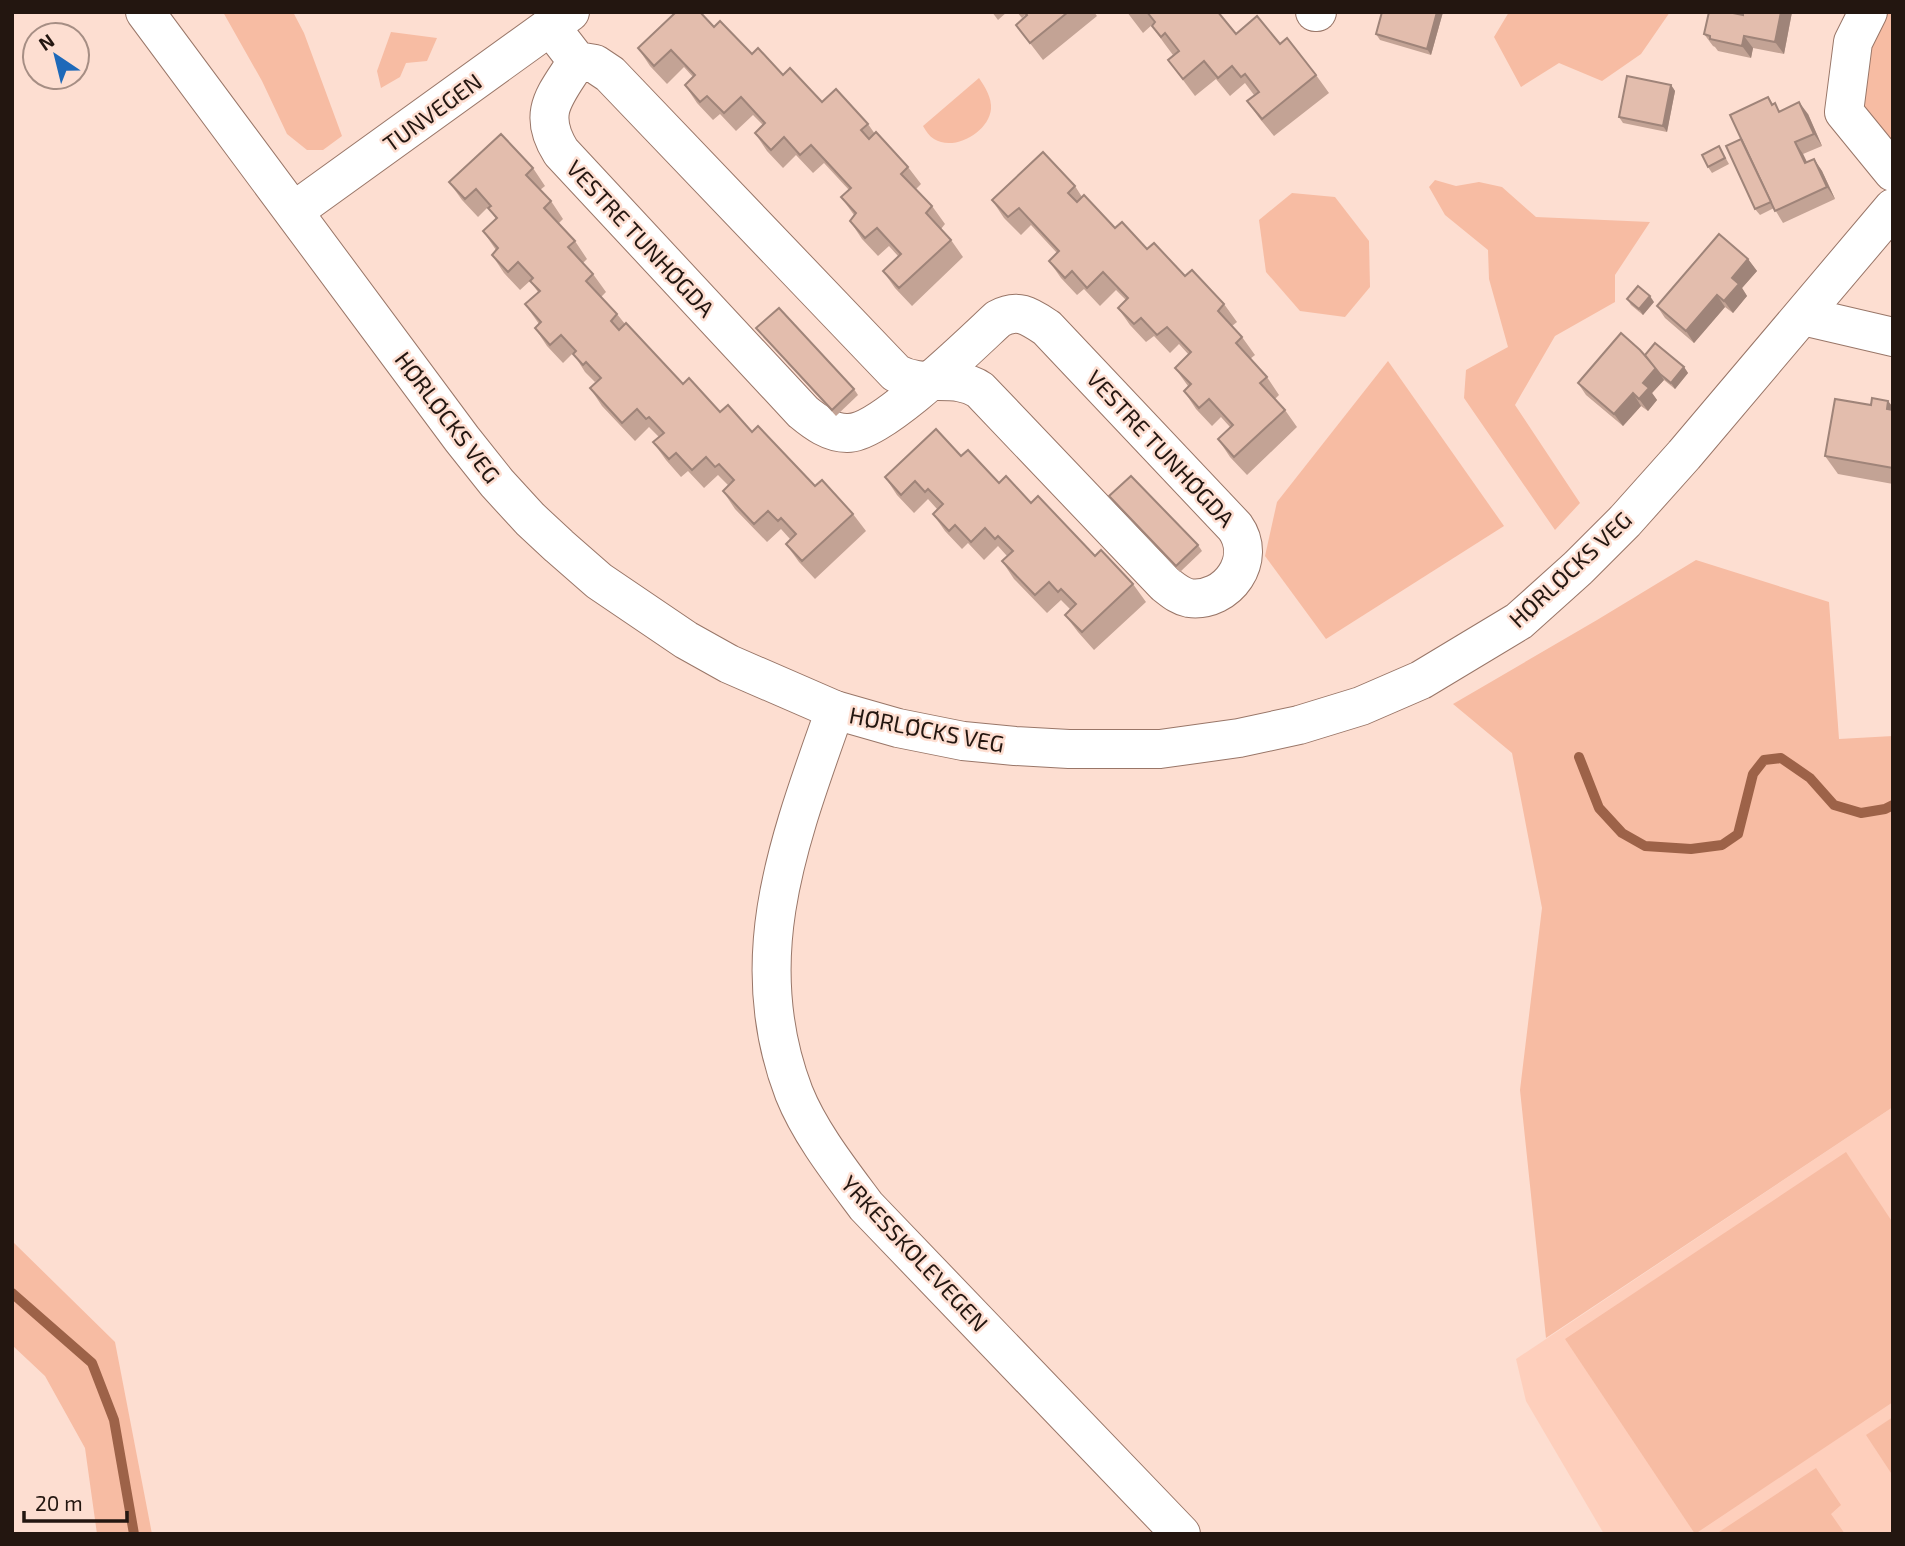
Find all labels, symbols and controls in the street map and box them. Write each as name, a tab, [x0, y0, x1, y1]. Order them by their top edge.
north arrow	[21, 21, 91, 91]
text: N	[34, 28, 58, 55]
street label: TUNVEGEN	[377, 67, 487, 157]
street label: VESTRE TUNHØGDA	[561, 154, 721, 323]
street label: HØRLØCKS VEG	[389, 346, 507, 488]
street label: VESTRE TUNHØGDA	[1081, 364, 1241, 533]
street label: HØRLØCKS VEG	[1503, 505, 1637, 633]
street label: HØRLØCKS VEG	[847, 700, 1007, 758]
street label: YRKESSKOLEVEGEN	[836, 1169, 994, 1337]
scale bar	[24, 1480, 128, 1524]
text: 20 m	[35, 1490, 83, 1515]

